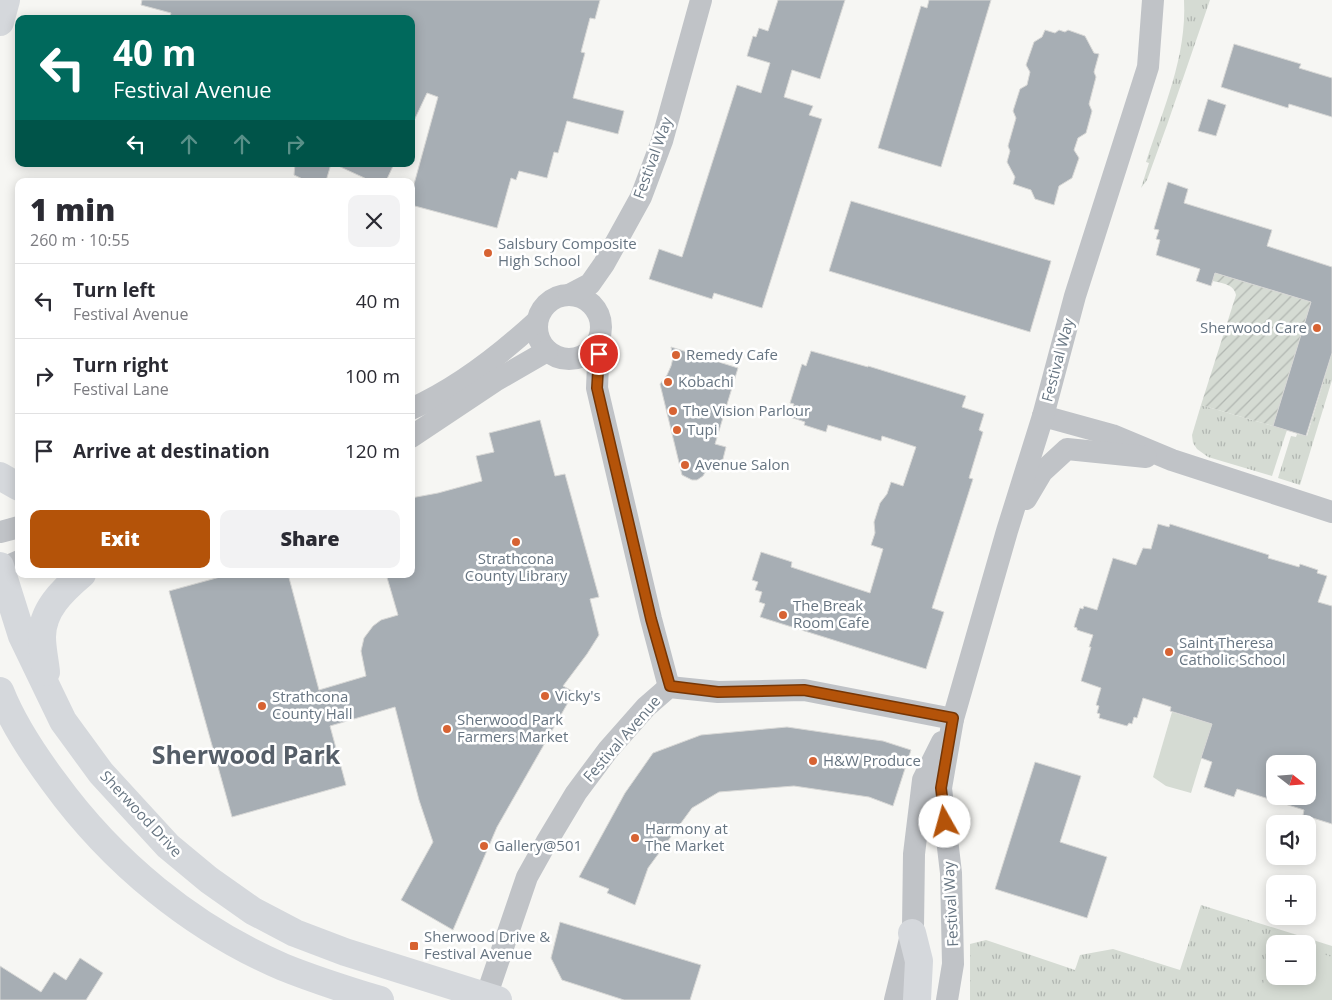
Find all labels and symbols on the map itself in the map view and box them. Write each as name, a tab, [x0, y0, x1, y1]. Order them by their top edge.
street label: Festival Way	[628, 114, 676, 201]
place label: Salsbury Composite High School	[498, 233, 637, 270]
marker: Salsbury Composite High School	[482, 247, 494, 259]
street label: Festival Way	[1036, 315, 1078, 404]
place label: Sherwood Care	[1200, 317, 1307, 337]
marker: Sherwood Care	[1311, 322, 1323, 334]
pin	[578, 333, 620, 375]
place label: Remedy Cafe	[686, 344, 778, 364]
marker: Remedy Cafe	[670, 349, 682, 361]
place label: Kobachi	[678, 371, 734, 391]
marker: Kobachi	[662, 376, 674, 388]
place label: The Vision Parlour	[683, 400, 810, 420]
marker: The Vision Parlour	[667, 405, 679, 417]
place label: Tupi	[687, 419, 717, 439]
marker: Tupi	[671, 424, 683, 436]
place label: Avenue Salon	[695, 454, 790, 474]
marker: Avenue Salon	[679, 459, 691, 471]
marker: Strathcona County Library	[510, 536, 522, 548]
place label: Strathcona County Library	[465, 548, 568, 585]
place label: The Break Room Cafe	[793, 595, 869, 632]
marker: The Break Room Cafe	[777, 609, 789, 621]
place label: Saint Theresa Catholic School	[1179, 632, 1285, 669]
marker: Saint Theresa Catholic School	[1163, 646, 1175, 658]
place label: Vicky's	[555, 685, 601, 705]
place label: Strathcona County Hall	[272, 686, 353, 723]
marker: Vicky's	[539, 690, 551, 702]
street label: Festival Avenue	[578, 691, 664, 786]
marker: Strathcona County Hall	[256, 700, 268, 712]
place label: Sherwood Park Farmers Market	[457, 709, 568, 746]
marker: Sherwood Park Farmers Market	[441, 723, 453, 735]
district label: Sherwood Park	[152, 737, 341, 771]
place label: H&W Produce	[823, 750, 921, 770]
marker: H&W Produce	[807, 755, 819, 767]
north arrow	[1266, 755, 1316, 805]
street label: Sherwood Drive	[96, 766, 187, 861]
position arrow	[918, 795, 970, 847]
place label: Harmony at The Market	[645, 818, 728, 855]
marker: Harmony at The Market	[629, 832, 641, 844]
place label: Gallery@501	[494, 835, 582, 855]
marker: Gallery@501	[478, 840, 490, 852]
street label: Festival Way	[938, 860, 962, 947]
place label: Sherwood Drive & Festival Avenue	[424, 926, 550, 963]
marker: Sherwood Drive & Festival Avenue	[408, 940, 420, 952]

